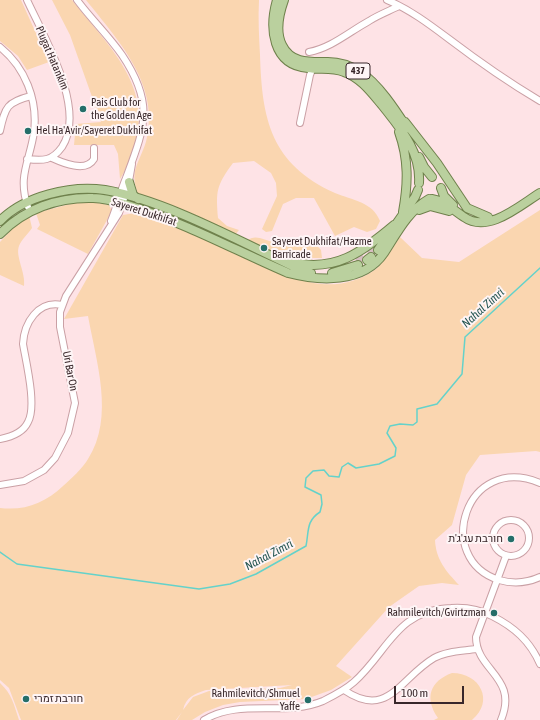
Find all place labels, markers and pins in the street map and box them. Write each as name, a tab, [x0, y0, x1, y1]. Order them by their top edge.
place label: Pais Club for the Golden Age	[91, 96, 152, 122]
marker: Pais Club for the Golden Age	[78, 104, 88, 114]
place label: Hel Ha'Avir/Sayeret Dukhifat	[36, 124, 152, 138]
marker: Hel Ha'Avir/Sayeret Dukhifat	[23, 126, 33, 136]
place label: Sayeret Dukhifat/Hazme Barricade	[272, 235, 372, 261]
marker: Sayeret Dukhifat/Hazme Barricade	[259, 243, 269, 253]
place label: חורבת עג'ג'ת	[448, 532, 503, 546]
marker: חורבת עג'ג'ת	[506, 534, 516, 544]
place label: Rahmilevitch/Gvirtzman	[387, 606, 486, 620]
marker: Rahmilevitch/Gvirtzman	[489, 608, 499, 618]
place label: Rahmilevitch/Shmuel Yaffe	[212, 687, 300, 713]
place label: חורבת זמרי	[34, 692, 83, 706]
marker: חורבת זמרי	[21, 694, 31, 704]
marker: Rahmilevitch/Shmuel Yaffe	[303, 695, 313, 705]

